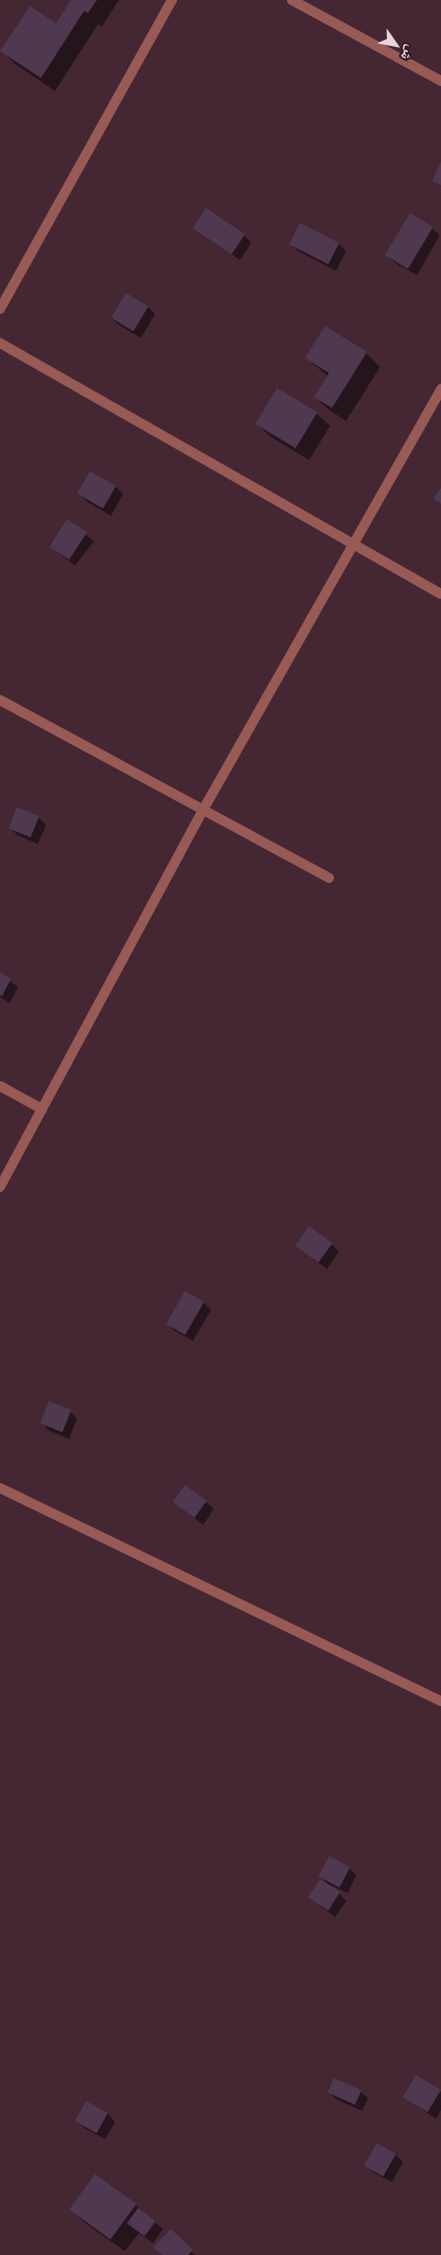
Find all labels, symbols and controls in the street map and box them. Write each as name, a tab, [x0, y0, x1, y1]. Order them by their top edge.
north arrow	[371, 20, 421, 70]
text: ش	[397, 42, 420, 64]

